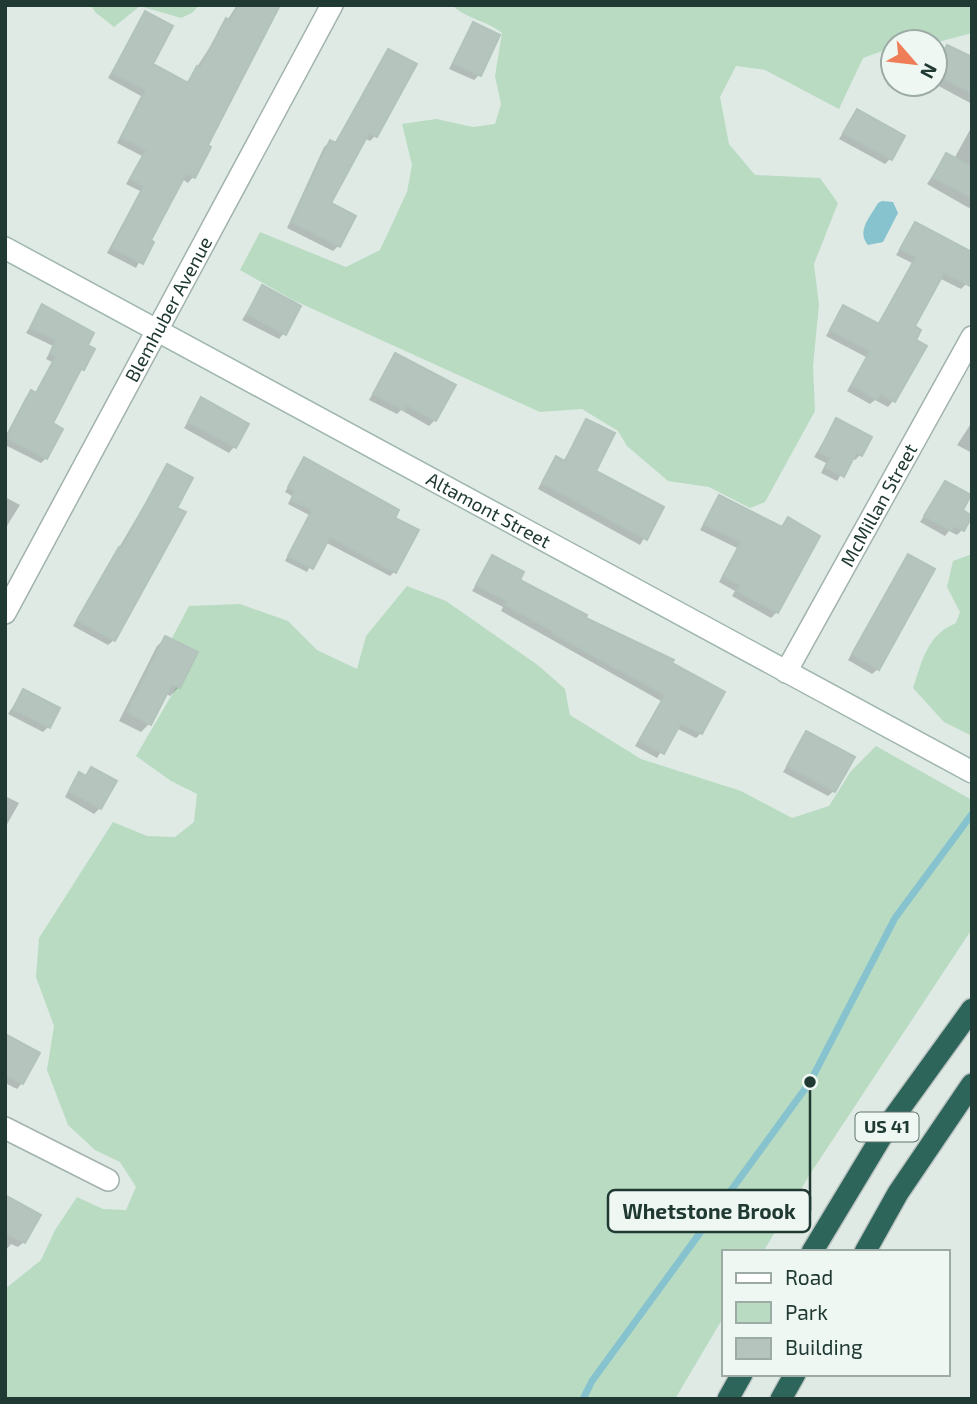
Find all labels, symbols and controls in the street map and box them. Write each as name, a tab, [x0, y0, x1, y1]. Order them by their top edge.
north arrow	[879, 28, 949, 98]
text: N	[916, 60, 943, 83]
street label: Blemhuber Avenue	[119, 232, 216, 386]
street label: McMillan Street	[835, 439, 922, 570]
street label: Altamont Street	[423, 467, 555, 553]
road number: US 41	[856, 1112, 918, 1142]
callout: Whetstone Brook	[608, 1190, 810, 1232]
text: Whetstone Brook	[622, 1198, 796, 1223]
legend	[722, 1250, 949, 1376]
text: Road	[785, 1264, 833, 1289]
text: Park	[785, 1299, 828, 1324]
text: Building	[785, 1334, 863, 1359]

